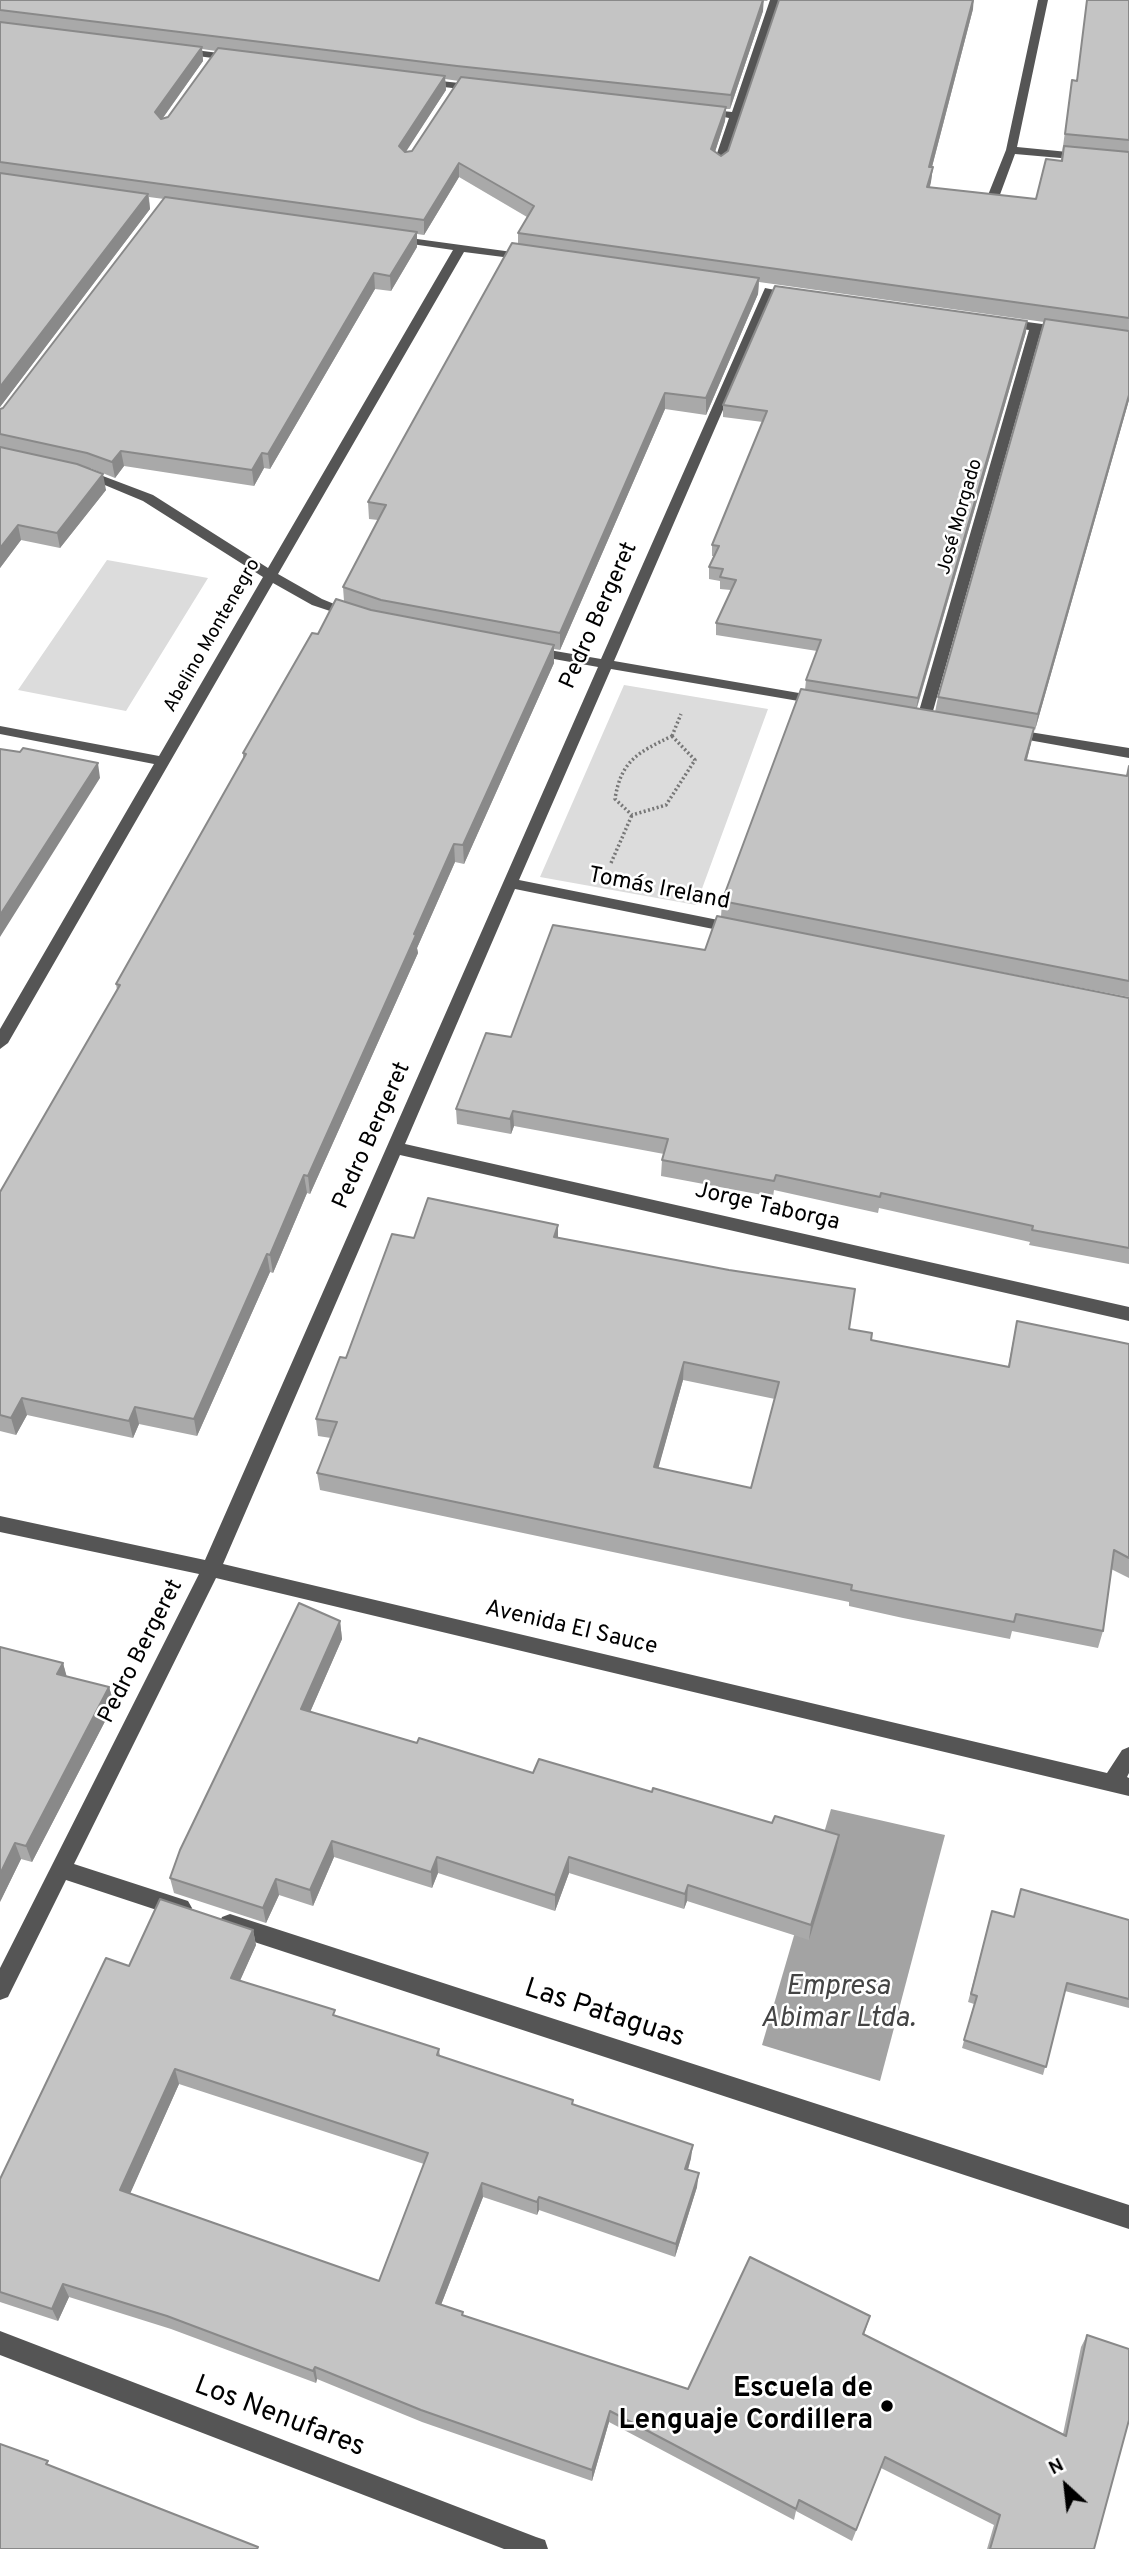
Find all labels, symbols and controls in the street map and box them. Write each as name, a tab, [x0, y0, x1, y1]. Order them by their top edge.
street label: José Morgado	[934, 457, 988, 577]
street label: Pedro Bergeret	[555, 538, 645, 694]
street label: Abelino Montenegro	[160, 555, 266, 717]
street label: Tomás Ireland	[586, 863, 732, 917]
street label: Pedro Bergeret	[328, 1058, 418, 1214]
street label: Jorge Taborga	[692, 1178, 842, 1238]
street label: Pedro Bergeret	[94, 1575, 190, 1729]
street label: Avenida El Sauce	[482, 1596, 660, 1662]
water label: Empresa Abimar Ltda.	[761, 1971, 915, 2037]
street label: Las Pataguas	[520, 1973, 688, 2057]
street label: Los Nenufares	[189, 2370, 369, 2466]
place label: Escuela de Lenguaje Cordillera	[619, 2373, 873, 2439]
marker: Escuela de Lenguaje Cordillera	[879, 2398, 895, 2414]
north arrow	[1031, 2451, 1101, 2521]
text: N	[1045, 2453, 1068, 2481]

